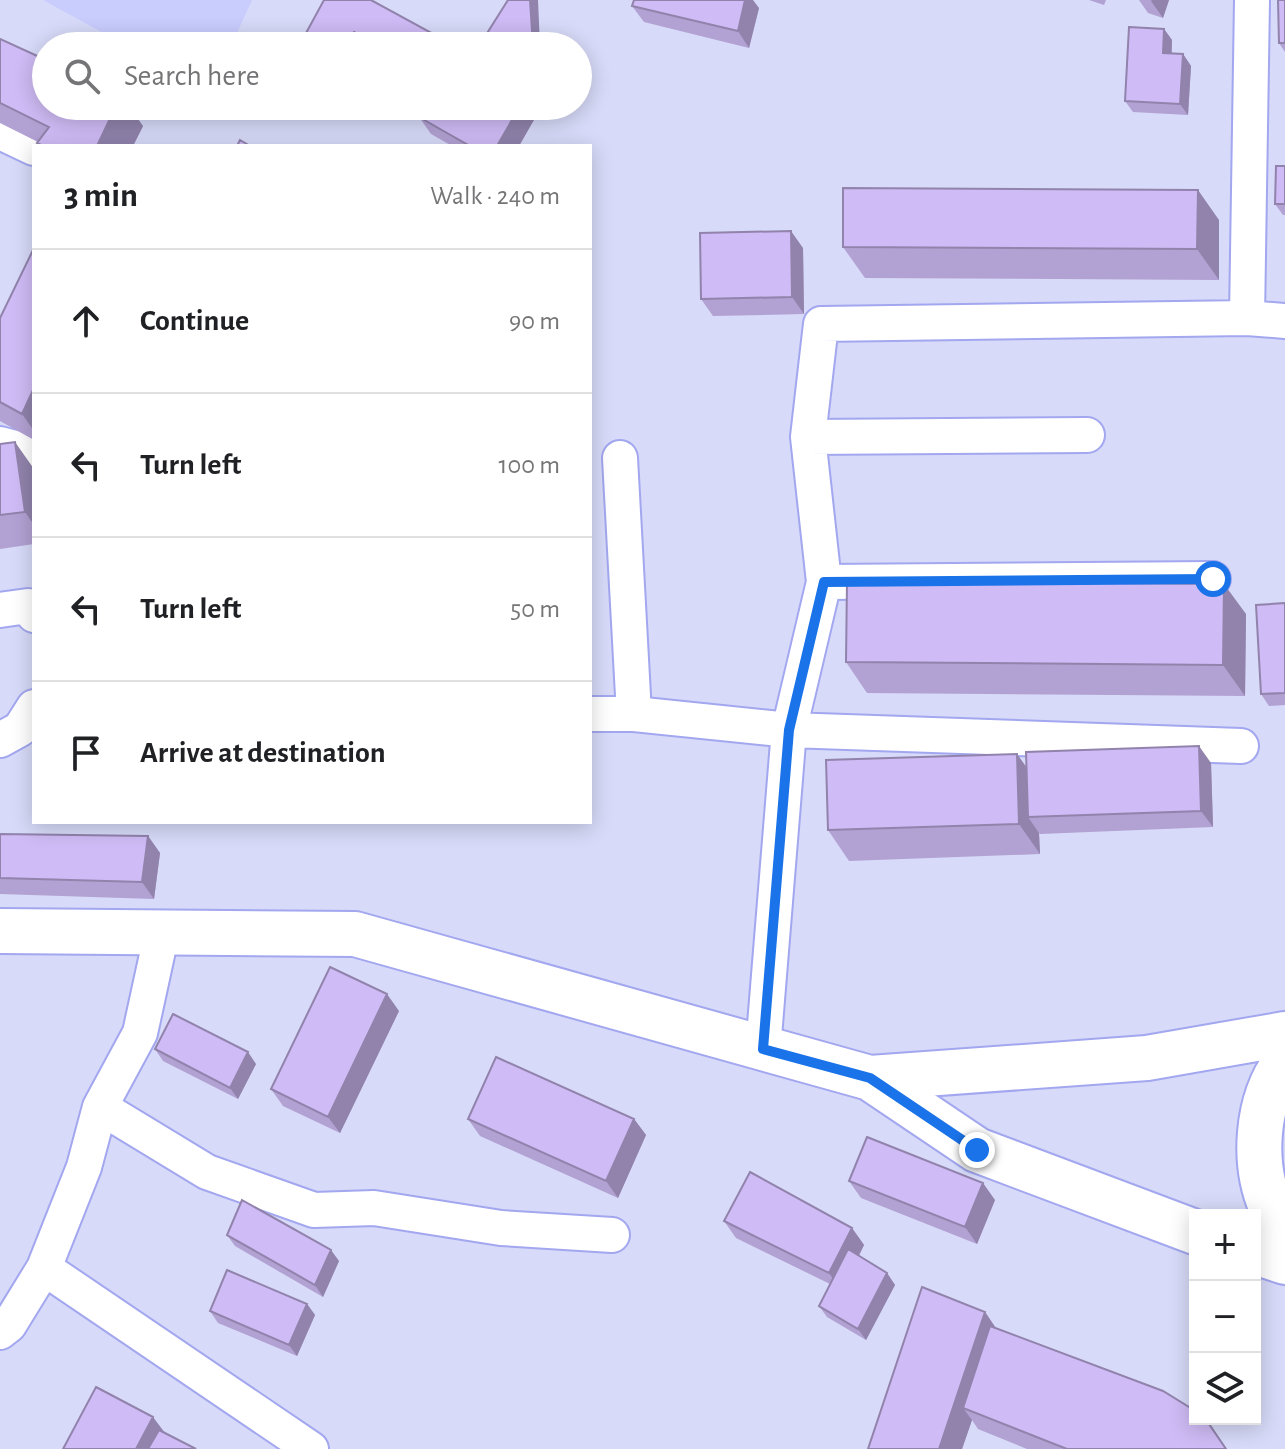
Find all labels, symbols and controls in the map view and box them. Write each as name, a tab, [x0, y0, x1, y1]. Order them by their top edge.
search box	[32, 32, 592, 120]
icon: search	[60, 54, 104, 98]
text: Search here	[124, 61, 260, 91]
text: 3 min	[64, 179, 138, 213]
text: Walk · 240 m	[430, 183, 560, 209]
icon: ahead	[64, 299, 108, 343]
text: Continue	[140, 306, 249, 336]
text: 90 m	[509, 308, 560, 334]
icon: left	[64, 443, 108, 487]
text: Turn left	[140, 450, 241, 480]
text: 100 m	[499, 452, 560, 478]
route start	[1195, 561, 1231, 597]
icon: left	[64, 587, 108, 631]
text: Turn left	[140, 594, 241, 624]
text: 50 m	[510, 596, 560, 622]
icon: arrive	[64, 731, 108, 775]
text: Arrive at destination	[140, 738, 386, 768]
route end	[959, 1132, 995, 1168]
map controls	[1189, 1209, 1261, 1425]
button: +	[1189, 1209, 1261, 1281]
button: −	[1189, 1281, 1261, 1353]
button: layers	[1189, 1353, 1261, 1425]

